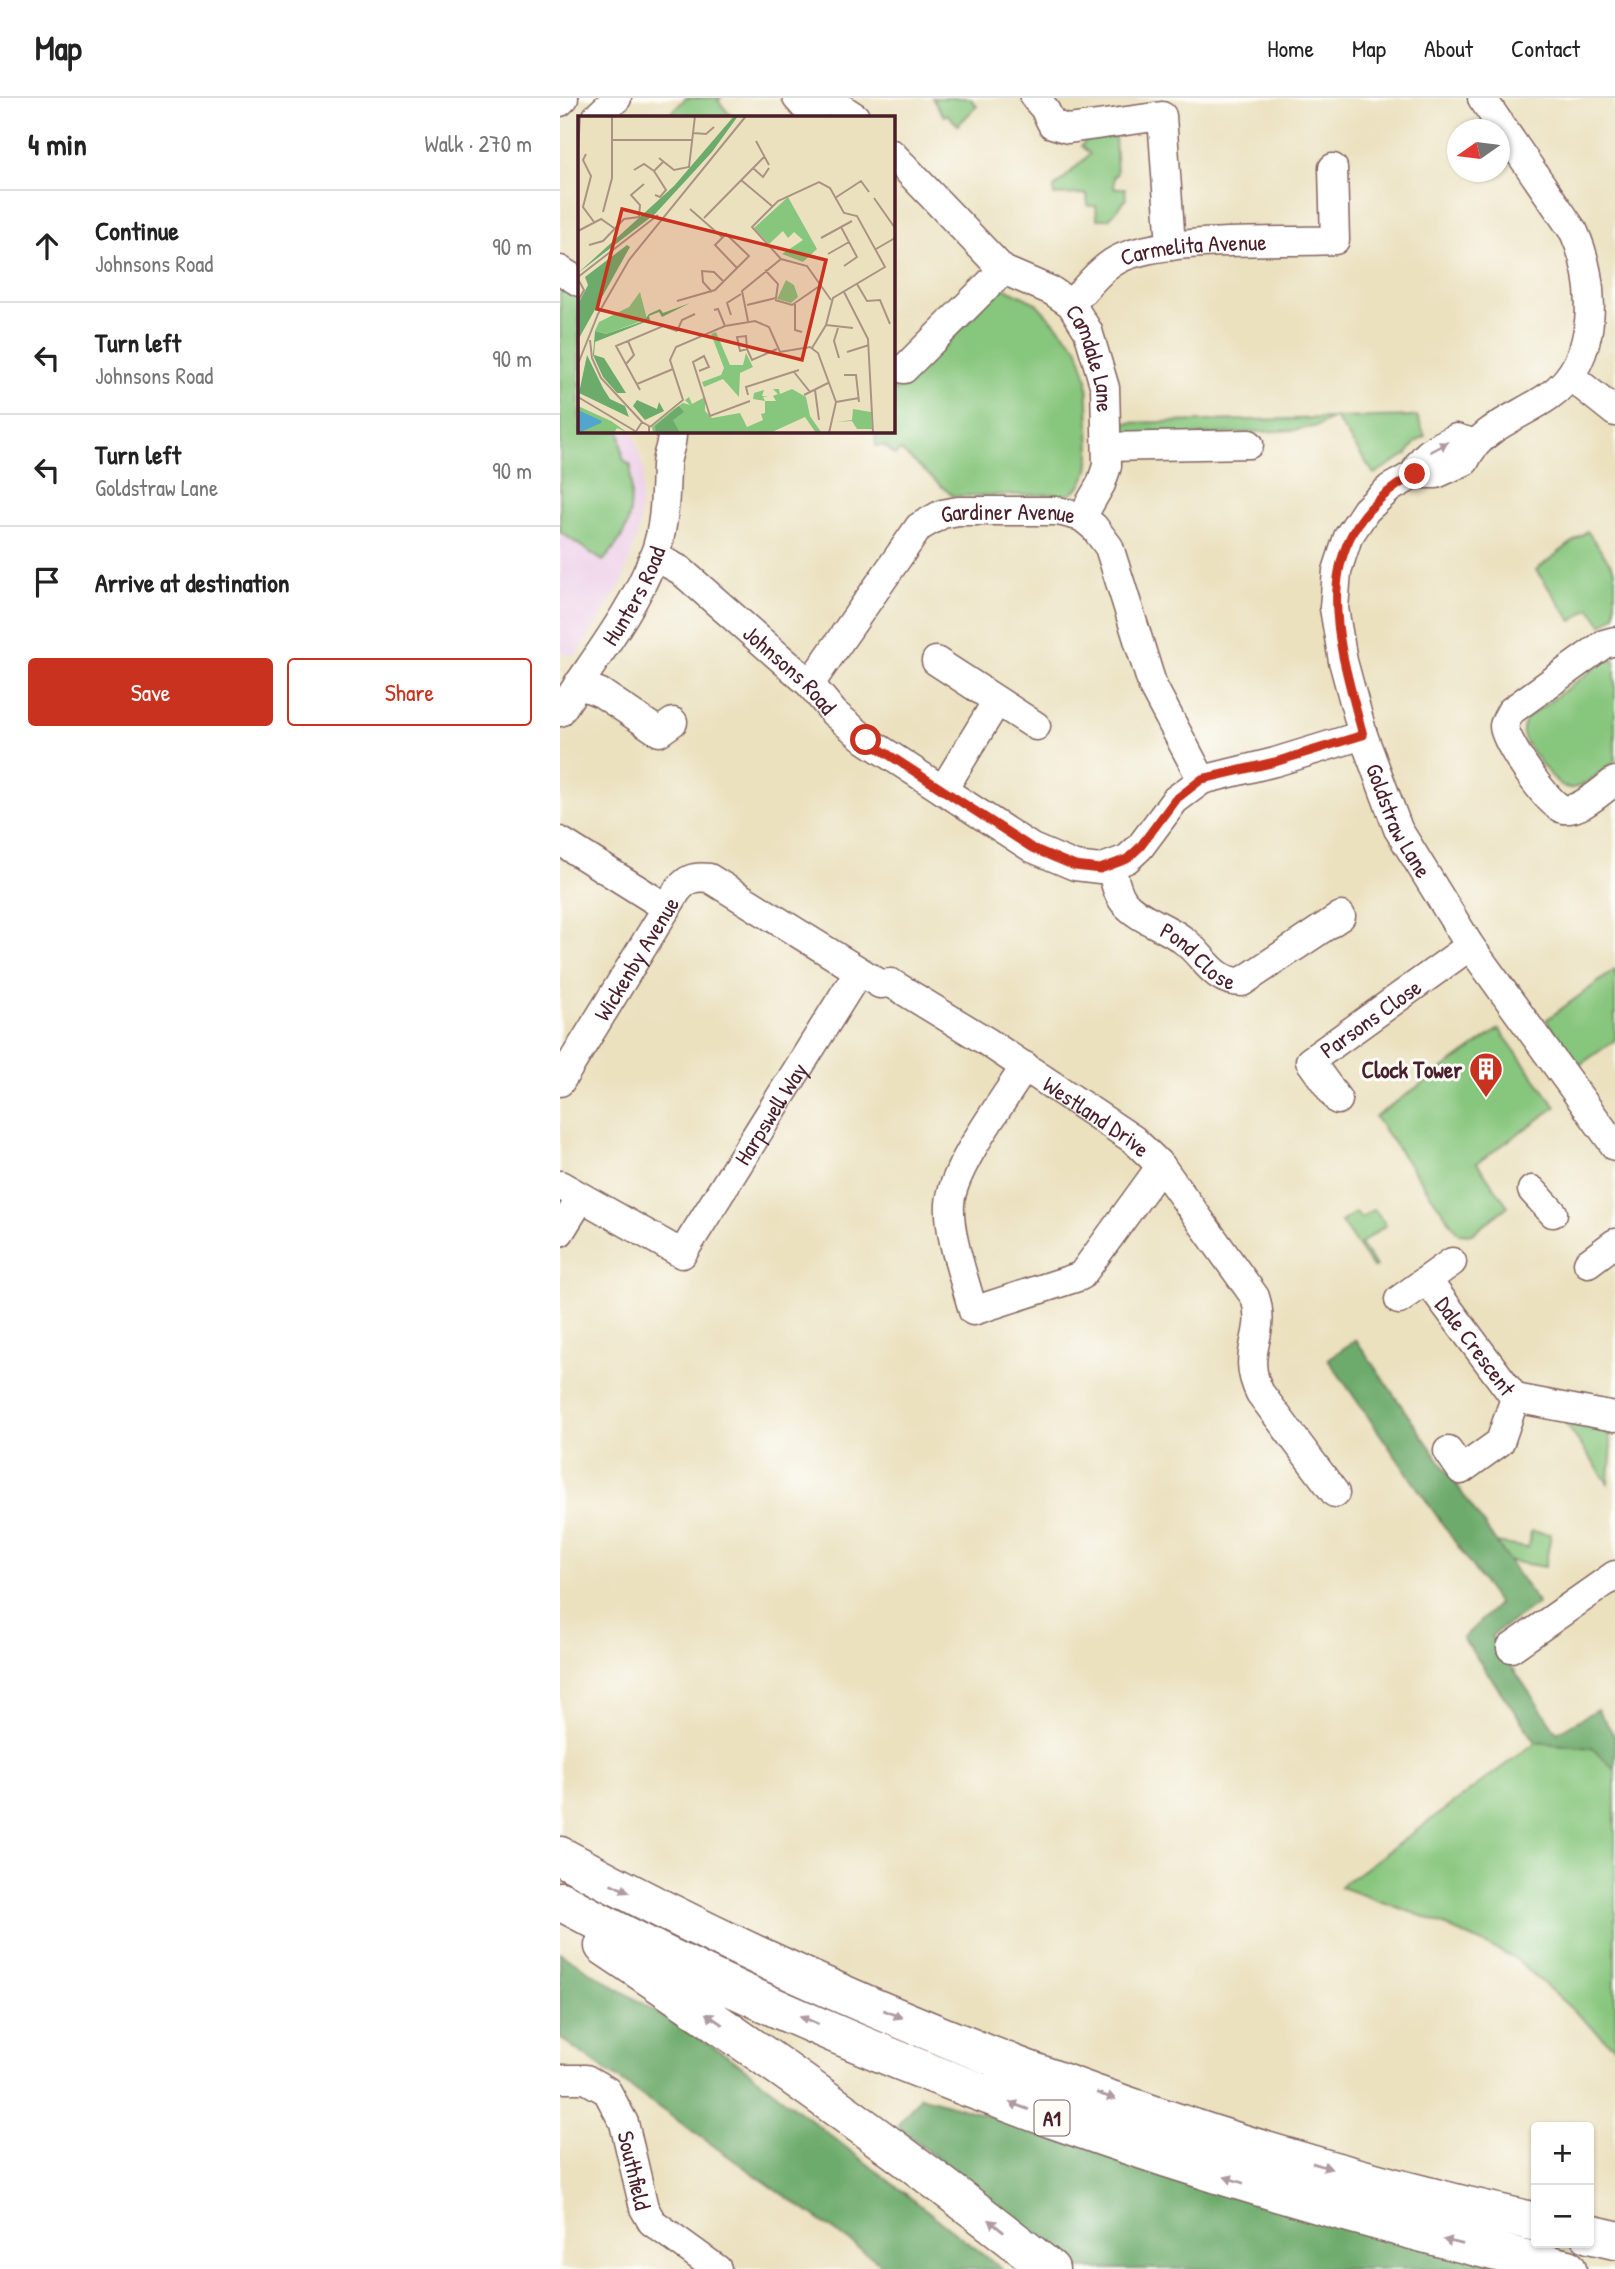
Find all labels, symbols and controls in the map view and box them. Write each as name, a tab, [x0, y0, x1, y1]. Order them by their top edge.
text: Map	[35, 26, 82, 70]
text: Home	[1267, 32, 1314, 64]
text: Map	[1352, 32, 1386, 64]
text: About	[1424, 32, 1473, 64]
text: Contact	[1511, 32, 1580, 64]
inset map	[578, 116, 894, 432]
north arrow	[1447, 119, 1510, 182]
text: 4 min	[28, 124, 87, 164]
text: Walk · 270 m	[425, 128, 532, 159]
text: Continue	[95, 213, 179, 248]
street label: Carmelita Avenue	[1115, 226, 1267, 272]
icon: ahead	[28, 227, 66, 265]
text: 90 m	[492, 231, 532, 262]
text: Johnsons Road	[95, 248, 213, 279]
street label: Camdale Lane	[1059, 298, 1121, 413]
text: Turn left	[95, 325, 181, 360]
icon: left	[28, 339, 66, 377]
text: 90 m	[492, 343, 532, 374]
text: Johnsons Road	[95, 360, 213, 391]
text: Turn left	[95, 437, 181, 472]
one-way arrow	[1429, 441, 1448, 453]
icon: left	[28, 451, 66, 489]
text: 90 m	[492, 455, 532, 486]
route end	[1399, 458, 1430, 489]
text: Goldstraw Lane	[95, 472, 218, 503]
street label: Gardiner Avenue	[938, 495, 1079, 530]
street label: Hunters Road	[594, 542, 672, 651]
icon: arrive	[28, 563, 66, 601]
text: Arrive at destination	[95, 565, 290, 600]
street label: Johnsons Road	[737, 617, 844, 721]
button: Save	[28, 658, 273, 726]
button: Share	[287, 658, 532, 726]
route start	[850, 724, 881, 755]
street label: Goldstraw Lane	[1359, 759, 1439, 883]
street label: Wickenby Avenue	[586, 890, 686, 1026]
street label: Pond Close	[1155, 914, 1239, 997]
street label: Parsons Close	[1313, 971, 1427, 1065]
building icon: Clock Tower	[1467, 1050, 1505, 1099]
place label: Clock Tower	[1362, 1054, 1462, 1085]
street label: Harpswell Way	[726, 1056, 814, 1171]
street label: Westland Drive	[1037, 1068, 1157, 1163]
street label: Dale Crescent	[1429, 1290, 1524, 1403]
one-way arrow	[610, 1882, 630, 1894]
one-way arrow	[883, 2009, 904, 2020]
one-way arrow	[704, 2013, 724, 2026]
one-way arrow	[798, 2014, 819, 2025]
one-way arrow	[1095, 2091, 1116, 2102]
one-way arrow	[1009, 2100, 1030, 2111]
road number: A1	[1035, 2100, 1070, 2136]
map controls	[1531, 2122, 1594, 2248]
button: +	[1531, 2122, 1594, 2185]
street label: Southfield	[611, 2128, 659, 2213]
one-way arrow	[1312, 2161, 1333, 2171]
one-way arrow	[1224, 2174, 1245, 2184]
button: −	[1531, 2185, 1594, 2248]
one-way arrow	[988, 2219, 1006, 2234]
one-way arrow	[1442, 2236, 1464, 2247]

